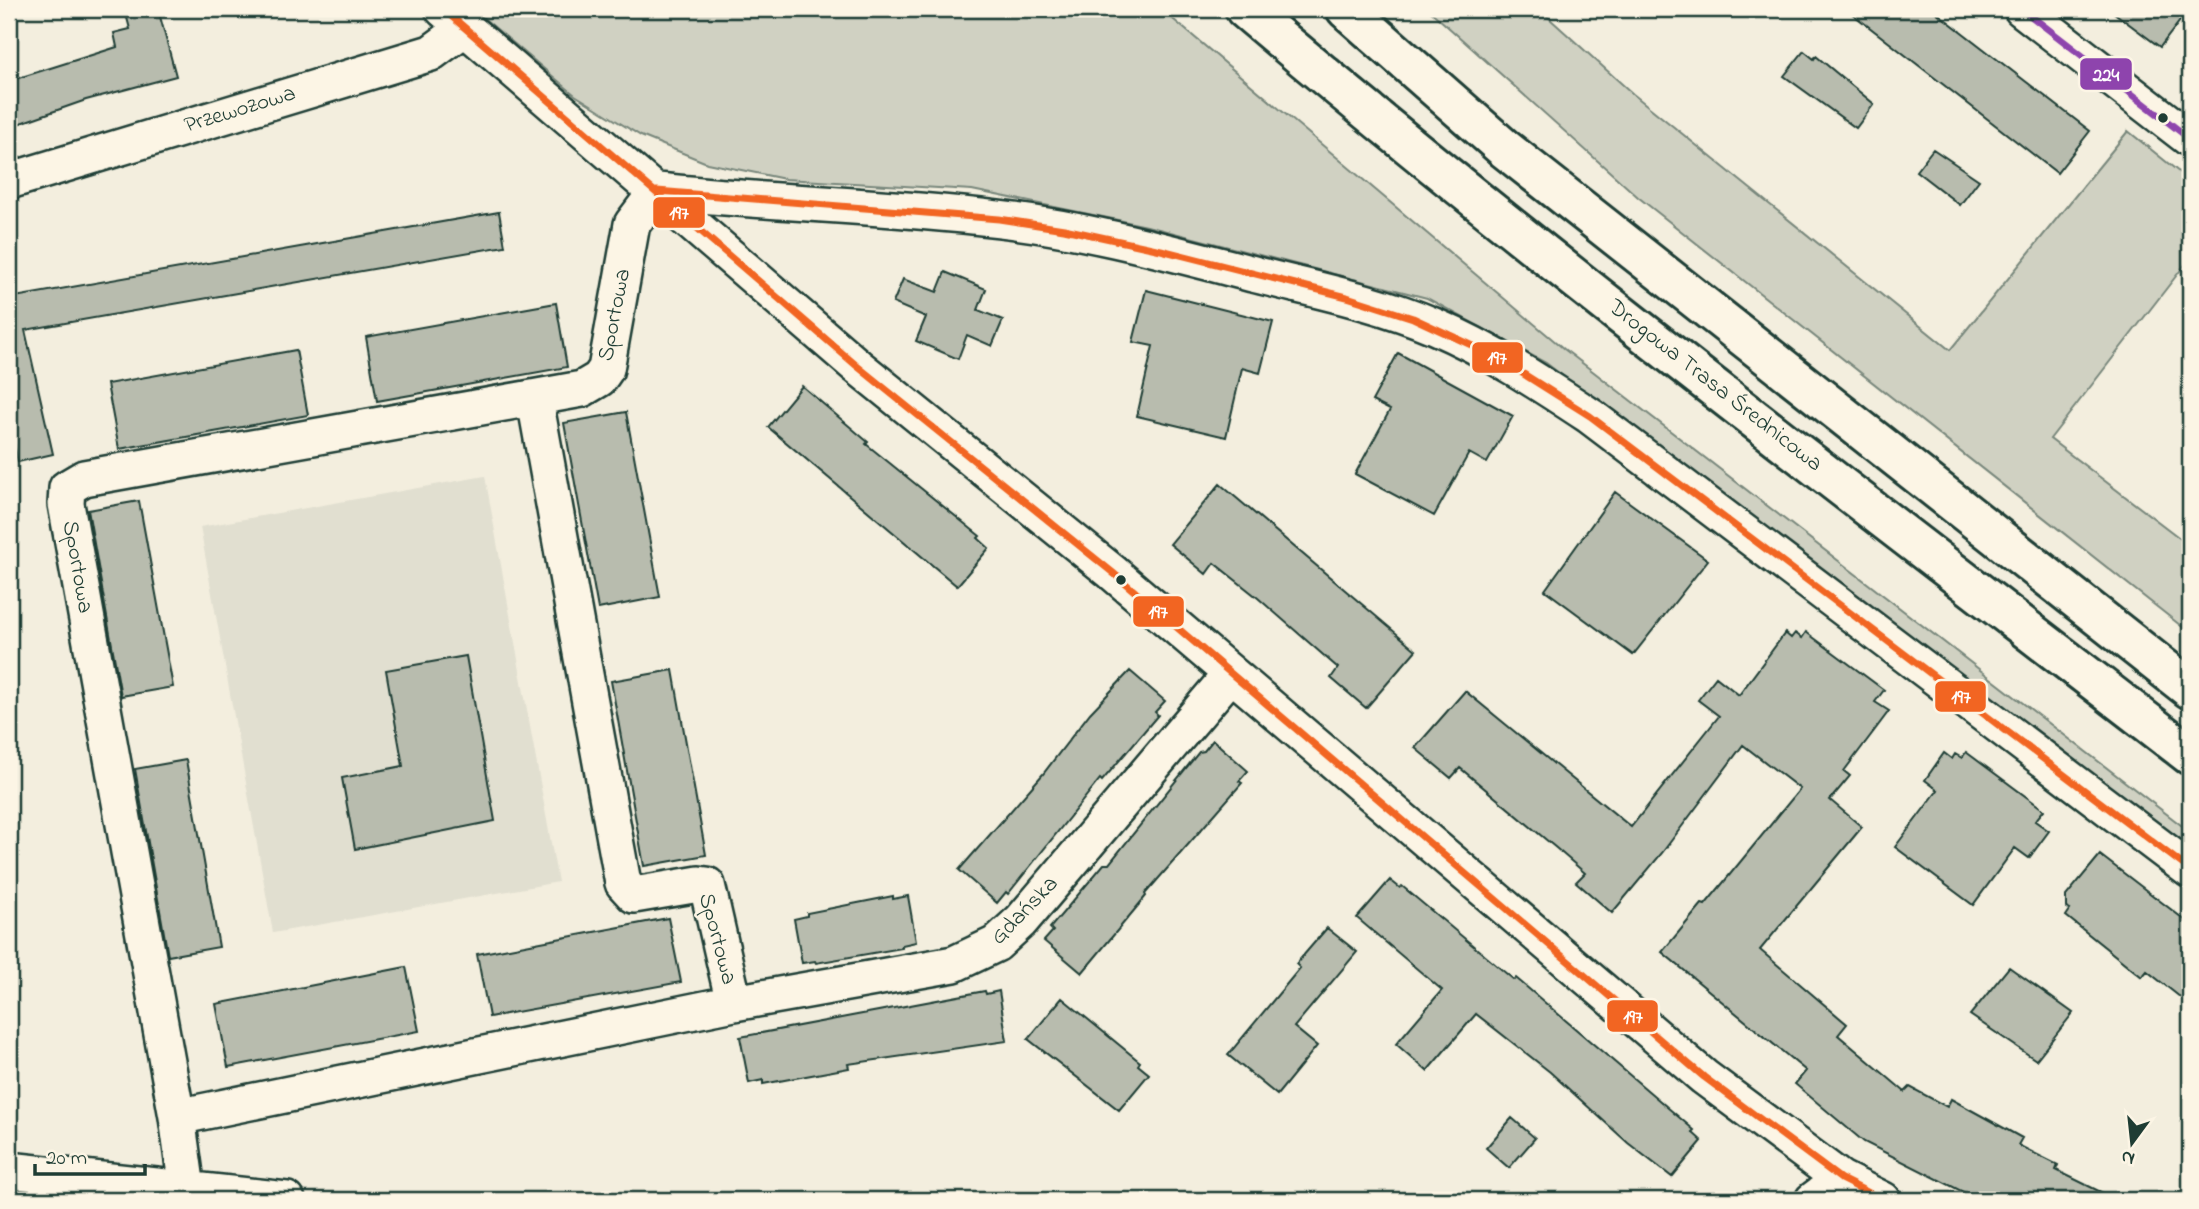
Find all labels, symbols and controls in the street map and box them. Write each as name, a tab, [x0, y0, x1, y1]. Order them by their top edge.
line badge: 224	[2079, 57, 2133, 91]
text: 224	[2092, 63, 2120, 90]
street label: Przewozowa	[180, 77, 300, 143]
unlabelled marker	[2156, 111, 2170, 125]
line badge: 197	[652, 196, 706, 229]
text: 197	[669, 201, 689, 228]
street label: Sportowa	[590, 266, 640, 364]
street label: Drogowa Trasa Średnicowa	[1599, 291, 1829, 481]
line badge: 197	[1471, 341, 1524, 374]
text: 197	[1487, 346, 1507, 373]
street label: Sportowa	[53, 518, 101, 616]
unlabelled marker	[1114, 573, 1128, 587]
line badge: 197	[1132, 595, 1185, 628]
text: 197	[1148, 600, 1168, 627]
line badge: 197	[1934, 680, 1987, 713]
text: 197	[1951, 685, 1971, 712]
street label: Gdańska	[983, 869, 1067, 953]
street label: Sportowa	[689, 890, 745, 988]
line badge: 197	[1606, 999, 1659, 1033]
text: 197	[1623, 1005, 1643, 1032]
north arrow	[2098, 1108, 2168, 1178]
scale bar	[35, 1132, 145, 1176]
text: N	[2118, 1142, 2138, 1172]
text: 20 m	[46, 1144, 87, 1174]

